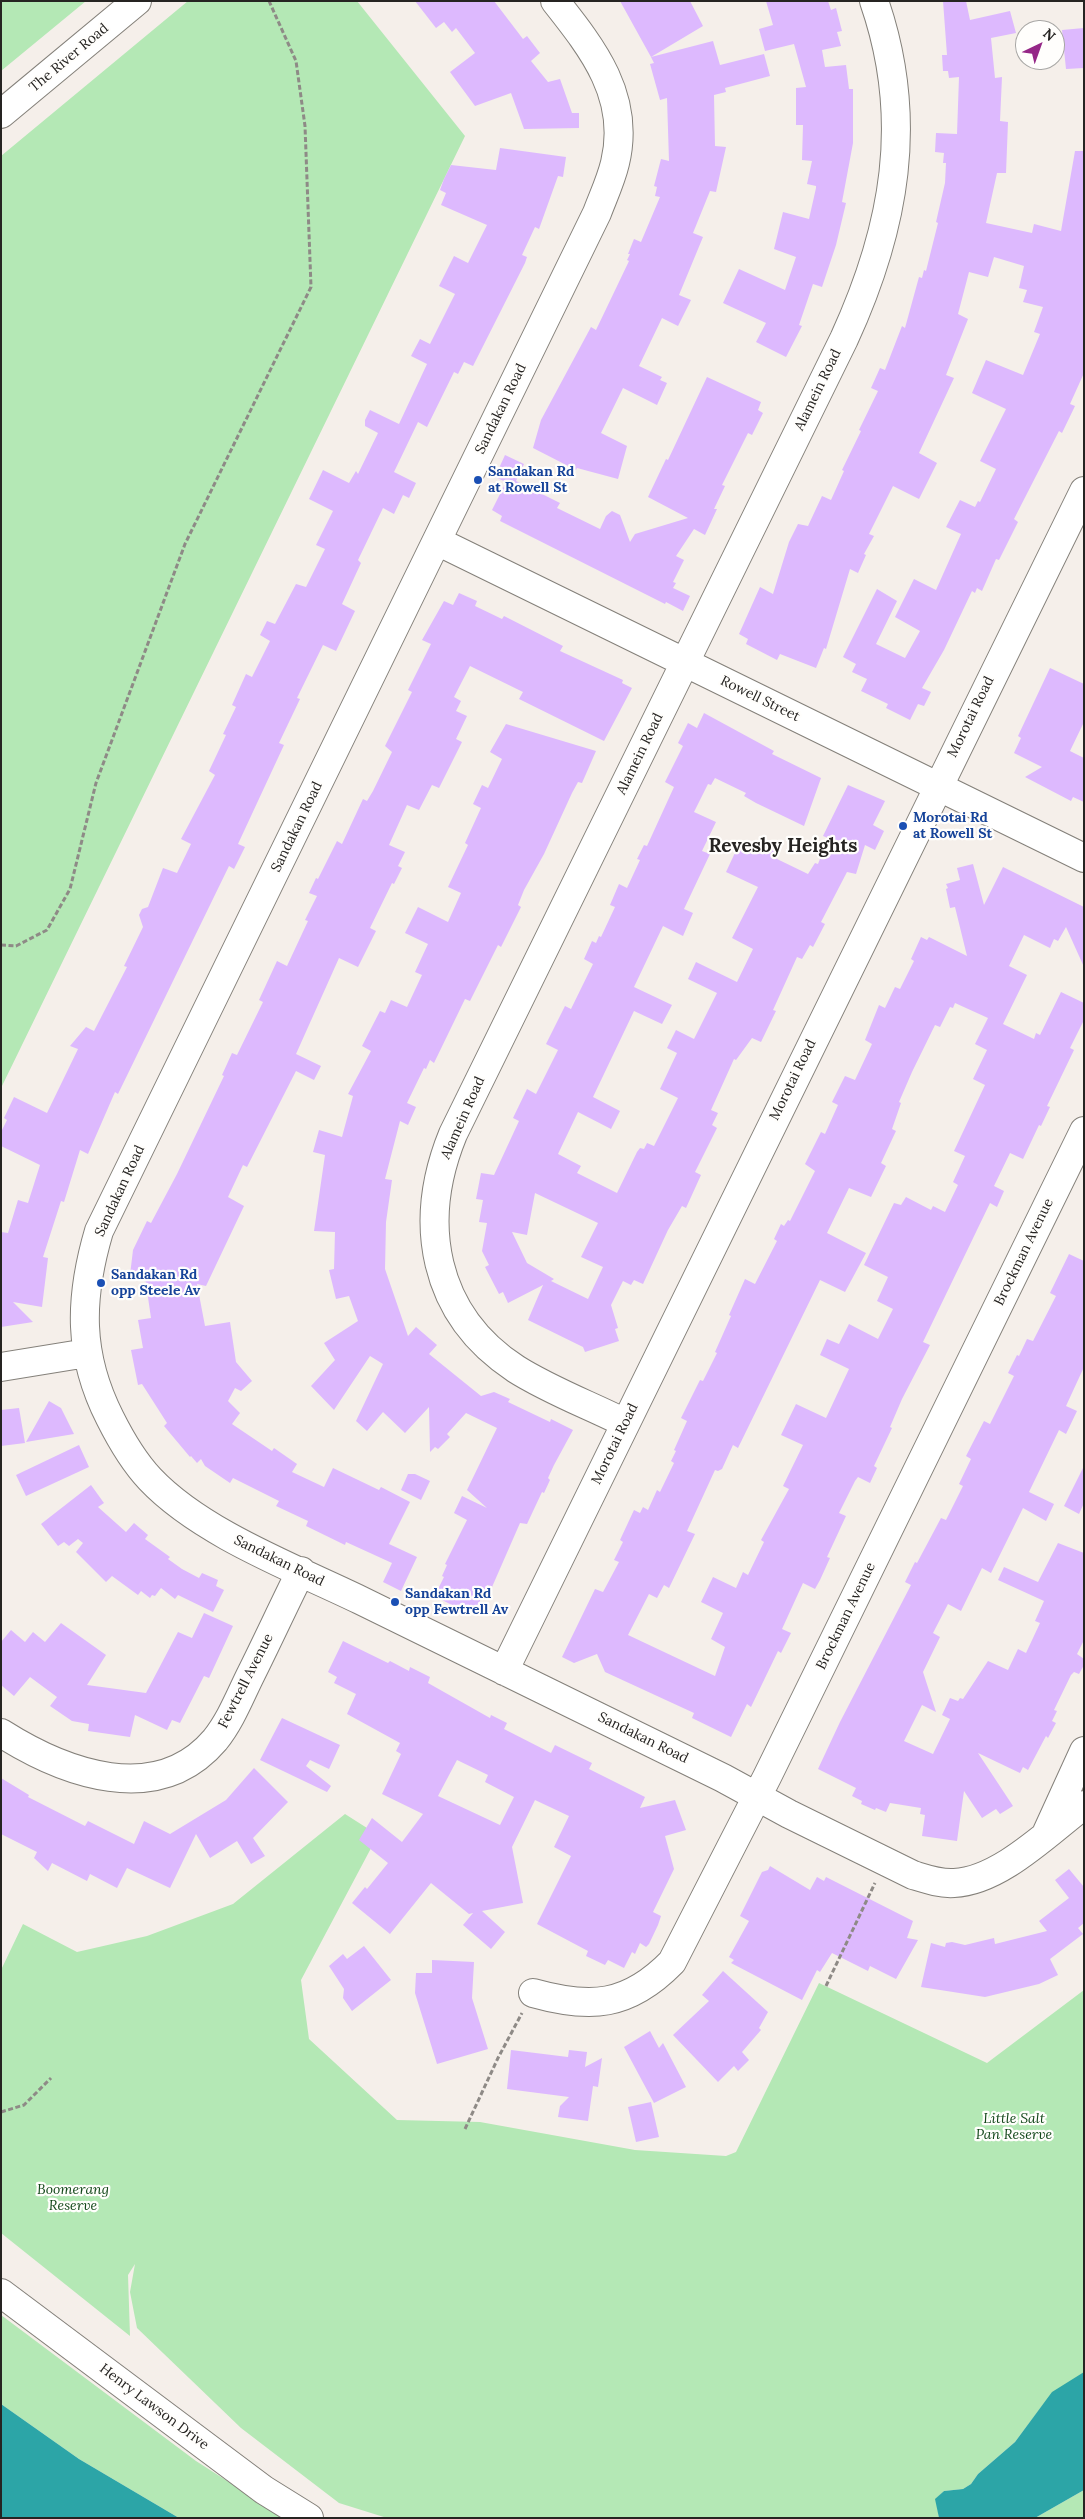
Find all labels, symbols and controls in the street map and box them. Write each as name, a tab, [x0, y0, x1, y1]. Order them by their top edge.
street label: The River Road	[26, 20, 112, 96]
north arrow	[1015, 20, 1065, 70]
text: N	[1039, 24, 1059, 45]
street label: Alamein Road	[791, 347, 845, 433]
street label: Sandakan Road	[472, 361, 530, 457]
place label: Sandakan Rd at Rowell St	[488, 464, 574, 497]
marker: Sandakan Rd at Rowell St	[472, 474, 484, 486]
street label: Rowell Street	[718, 673, 802, 725]
street label: Morotai Road	[944, 674, 998, 760]
street label: Alamein Road	[613, 711, 667, 797]
street label: Sandakan Road	[268, 779, 326, 875]
place label: Morotai Rd at Rowell St	[913, 810, 992, 842]
marker: Morotai Rd at Rowell St	[897, 820, 909, 832]
district label: Revesby Heights	[708, 836, 858, 858]
street label: Morotai Road	[766, 1037, 820, 1123]
street label: Alamein Road	[437, 1074, 489, 1162]
street label: Sandakan Road	[92, 1143, 148, 1239]
street label: Brockman Avenue	[991, 1196, 1057, 1308]
place label: Sandakan Rd opp Steele Av	[111, 1267, 200, 1300]
marker: Sandakan Rd opp Steele Av	[95, 1277, 107, 1289]
street label: Morotai Road	[588, 1401, 642, 1487]
street label: Sandakan Road	[231, 1532, 327, 1590]
street label: Brockman Avenue	[813, 1560, 879, 1672]
place label: Sandakan Rd opp Fewtrell Av	[405, 1586, 508, 1618]
marker: Sandakan Rd opp Fewtrell Av	[389, 1596, 401, 1608]
street label: Fewtrell Avenue	[215, 1631, 277, 1731]
street label: Sandakan Road	[595, 1709, 691, 1767]
park label: Little Salt Pan Reserve	[976, 2111, 1052, 2144]
park label: Boomerang Reserve	[37, 2182, 109, 2214]
street label: Henry Lawson Drive	[96, 2360, 212, 2454]

